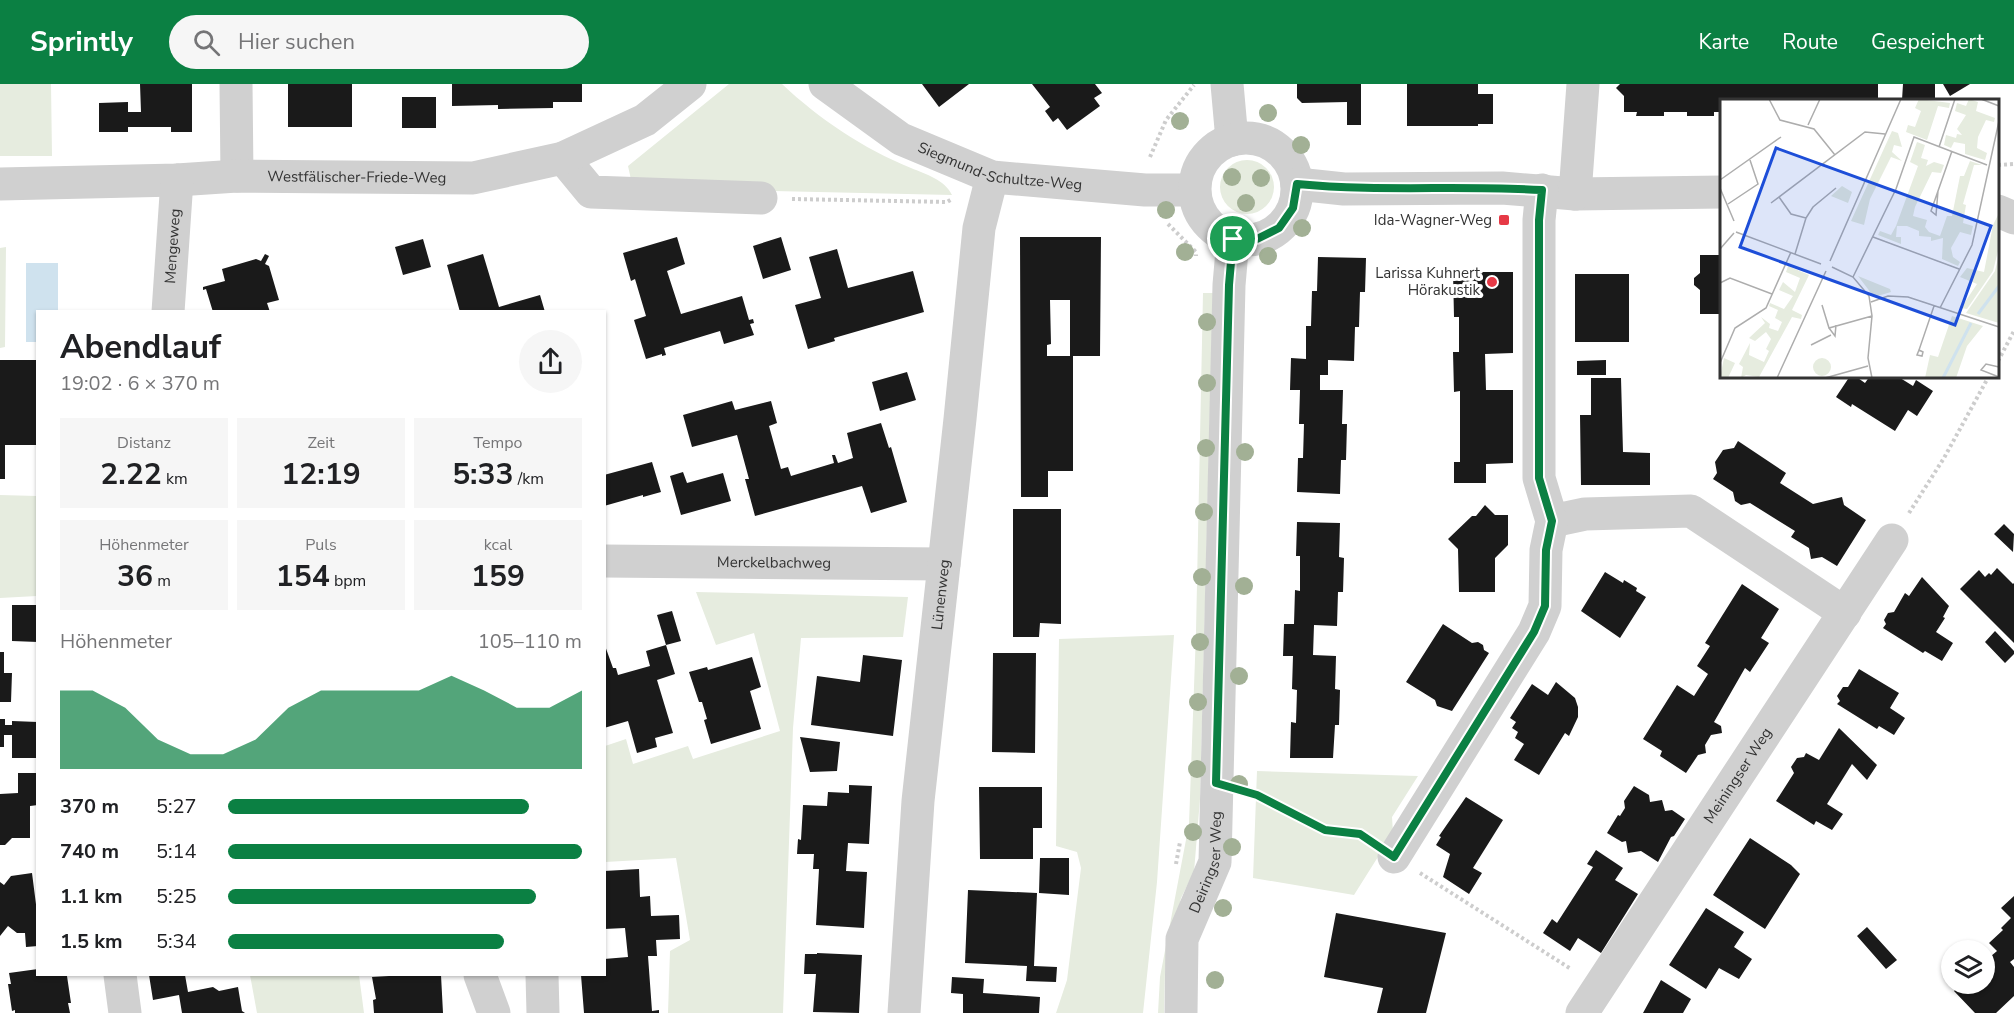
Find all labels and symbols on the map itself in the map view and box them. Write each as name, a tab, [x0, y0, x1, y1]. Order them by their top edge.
inset map	[1720, 99, 1999, 378]
street label: Siegmund-Schultze-Weg	[915, 137, 1083, 195]
street label: Westfälischer-Friede-Weg	[267, 166, 446, 188]
street label: Mengeweg	[160, 208, 185, 284]
place label: Ida-Wagner-Weg	[1374, 210, 1492, 230]
pin	[1207, 213, 1258, 264]
marker: Ida-Wagner-Weg	[1497, 213, 1511, 227]
place label: Larissa Kuhnert Hörakustik	[1375, 263, 1481, 300]
marker: Larissa Kuhnert Hörakustik	[1485, 275, 1499, 289]
street label: Merckelbachweg	[717, 552, 831, 573]
street label: Lünenweg	[927, 558, 954, 631]
street label: Meiningser Weg	[1699, 724, 1776, 827]
street label: Deiringser Weg	[1184, 811, 1226, 916]

